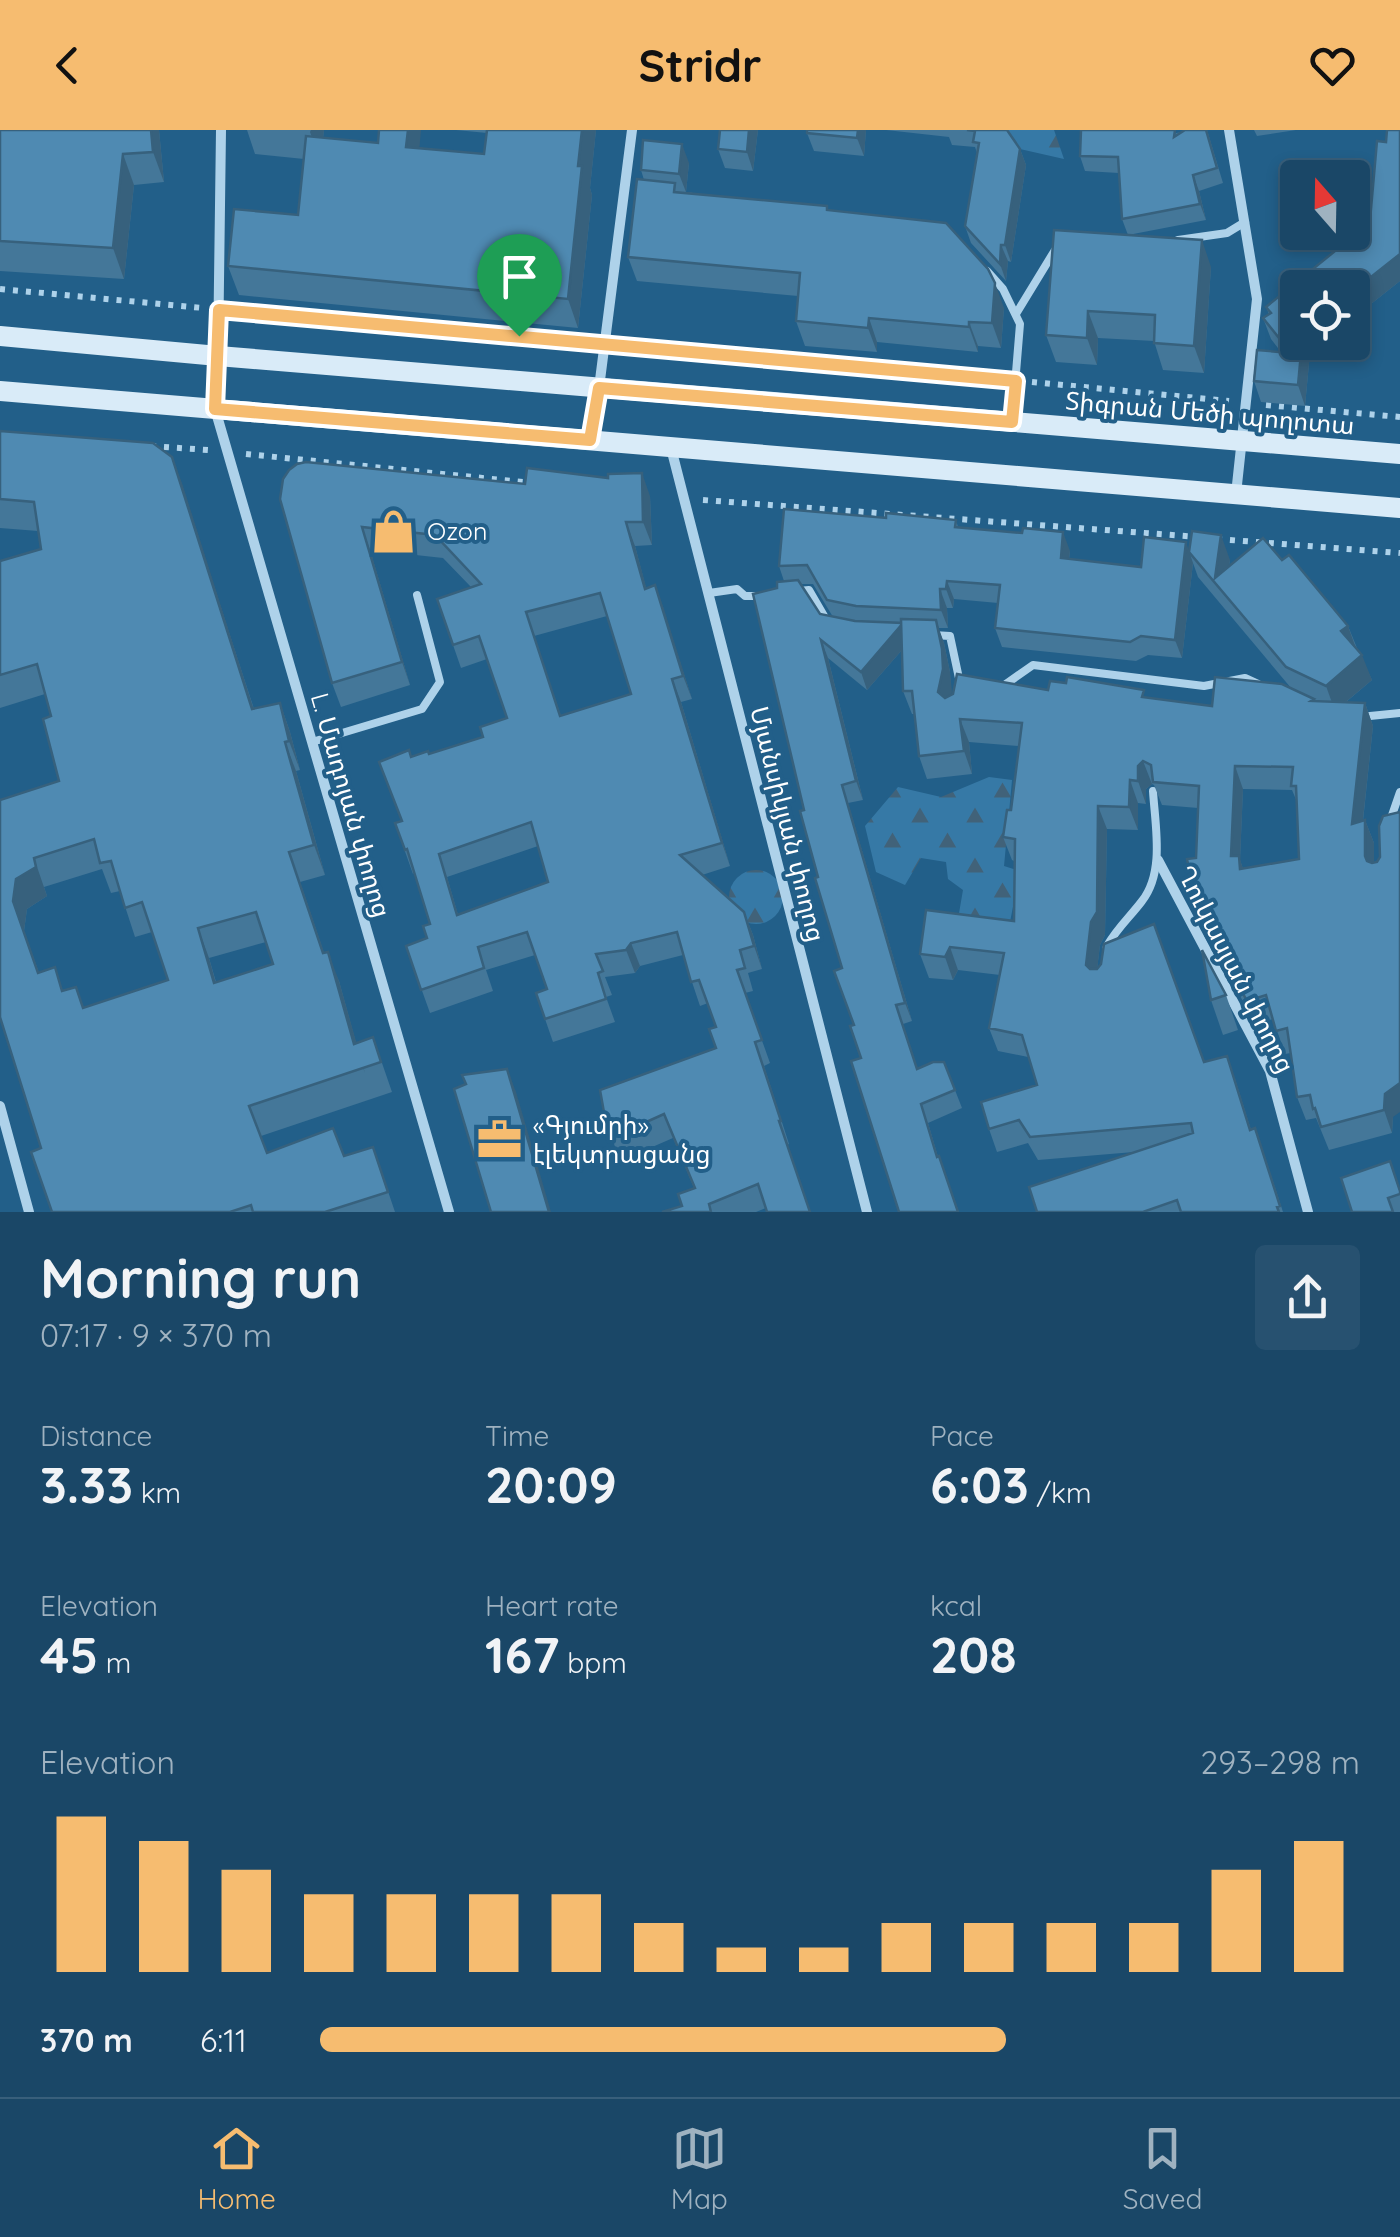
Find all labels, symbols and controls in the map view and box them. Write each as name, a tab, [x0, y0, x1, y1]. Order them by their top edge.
text: Stridr	[638, 37, 762, 93]
icon: back	[40, 38, 95, 93]
icon: heart	[1305, 38, 1360, 93]
north arrow	[1280, 160, 1370, 250]
map controls	[1280, 160, 1370, 360]
pin	[477, 234, 562, 337]
icon: arrive	[492, 249, 547, 304]
button: locate	[1280, 270, 1370, 360]
street label: Տիգրան Մեծի պողոտա	[1064, 384, 1356, 441]
shop icon: Ozon	[370, 507, 418, 555]
place label: Ozon	[427, 515, 487, 546]
street label: L. Մադոյան փողոց	[305, 689, 398, 921]
street label: Մյանսիկյան փողոց	[744, 703, 833, 945]
street label: Ղուկասյան փողոց	[1171, 860, 1302, 1078]
place label: «Գյումրի» էլեկտրացանց	[533, 1109, 710, 1169]
office icon: «Գյումրի» էլեկտրացանց	[476, 1115, 524, 1163]
text: Morning run	[40, 1243, 361, 1312]
button: share	[1255, 1245, 1360, 1350]
text: 07:17 · 9 × 370 m	[40, 1315, 272, 1355]
text: Distance	[40, 1418, 152, 1453]
text: Time	[485, 1418, 549, 1453]
text: Pace	[930, 1418, 994, 1453]
text: 3.33	[40, 1453, 133, 1516]
text: 20:09	[485, 1453, 617, 1516]
text: 6:03	[930, 1453, 1029, 1516]
text: km	[133, 1475, 181, 1510]
text: /km	[1029, 1475, 1092, 1510]
text: Elevation	[40, 1588, 158, 1623]
text: Heart rate	[485, 1588, 619, 1623]
text: kcal	[930, 1588, 982, 1623]
text: 45	[40, 1623, 98, 1686]
text: 167	[485, 1623, 560, 1686]
text: 208	[930, 1623, 1017, 1686]
text: m	[98, 1645, 131, 1680]
text: bpm	[560, 1645, 627, 1680]
text: Elevation	[40, 1742, 175, 1782]
text: 293–298 m	[1201, 1742, 1360, 1782]
text: 370 m	[40, 2020, 133, 2060]
text: 6:11	[200, 2020, 247, 2060]
tab: Home	[197, 2121, 276, 2216]
tab: Map	[671, 2121, 728, 2216]
tab: Saved	[1123, 2121, 1203, 2216]

